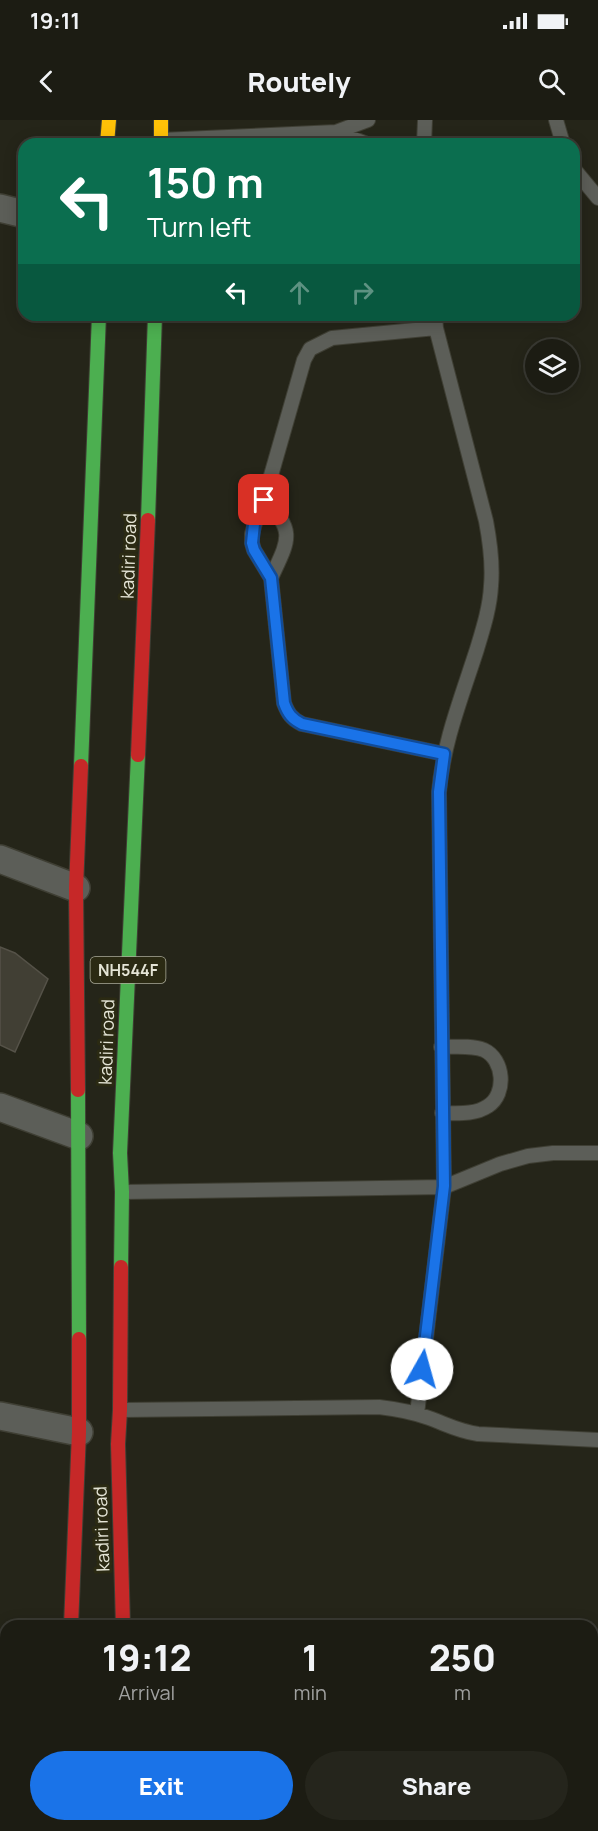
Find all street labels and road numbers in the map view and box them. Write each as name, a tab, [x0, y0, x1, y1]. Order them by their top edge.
street label: kadiri road	[115, 513, 141, 599]
road number: NH544F	[90, 957, 166, 983]
street label: kadiri road	[93, 999, 119, 1085]
street label: kadiri road	[88, 1486, 114, 1572]

